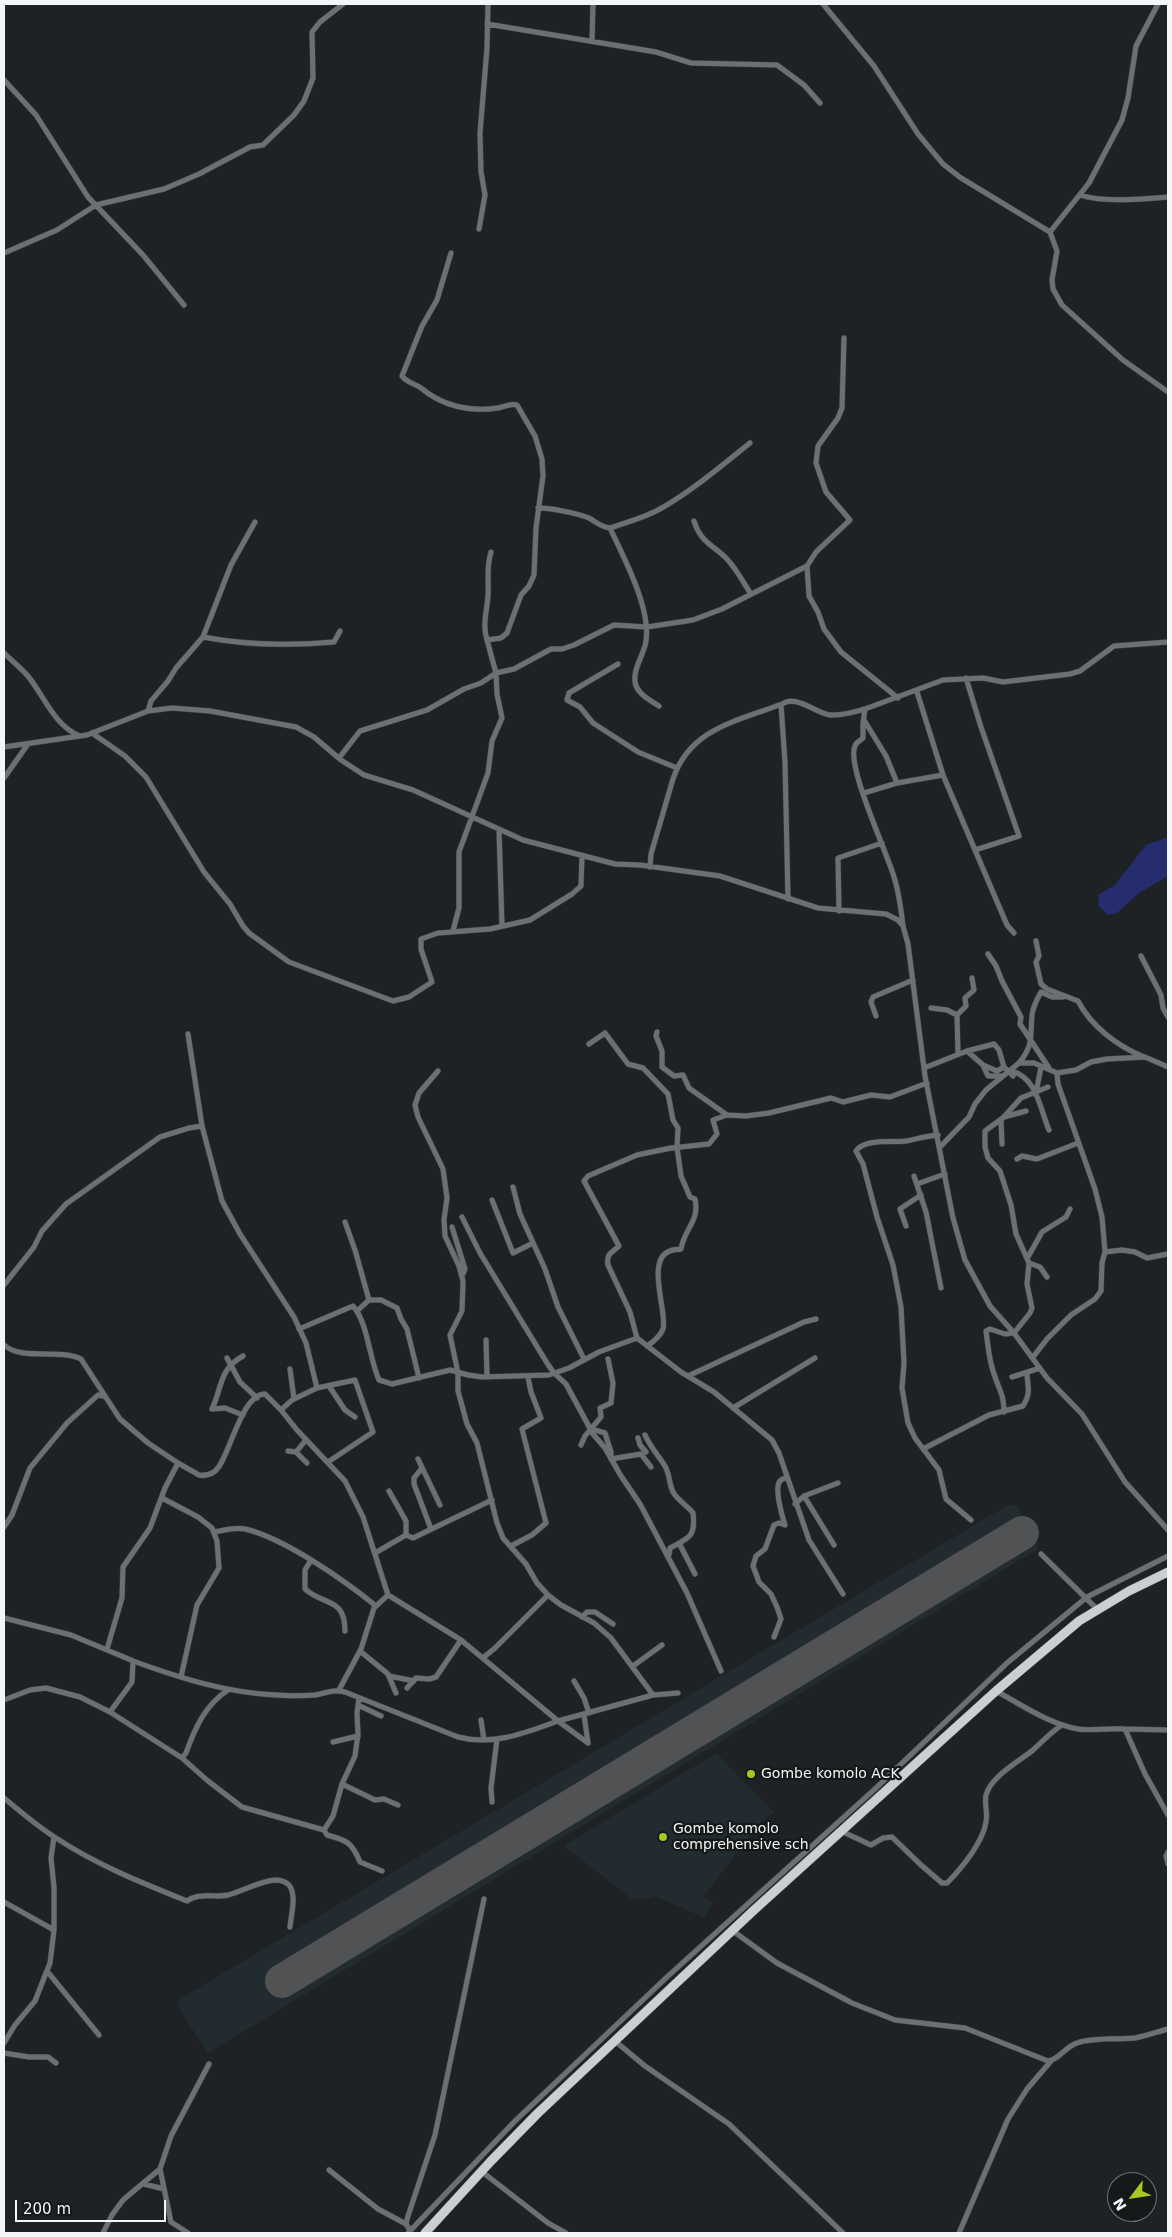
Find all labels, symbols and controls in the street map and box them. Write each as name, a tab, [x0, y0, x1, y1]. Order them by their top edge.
place label: Gombe komolo ACK	[761, 1766, 900, 1782]
marker: Gombe komolo ACK	[745, 1768, 757, 1780]
place label: Gombe komolo comprehensive sch	[673, 1821, 809, 1854]
marker: Gombe komolo comprehensive sch	[657, 1831, 669, 1843]
north arrow	[1107, 2172, 1157, 2222]
scale bar	[18, 2190, 169, 2222]
text: N	[1110, 2195, 1130, 2213]
text: 200 m	[23, 2200, 71, 2218]

